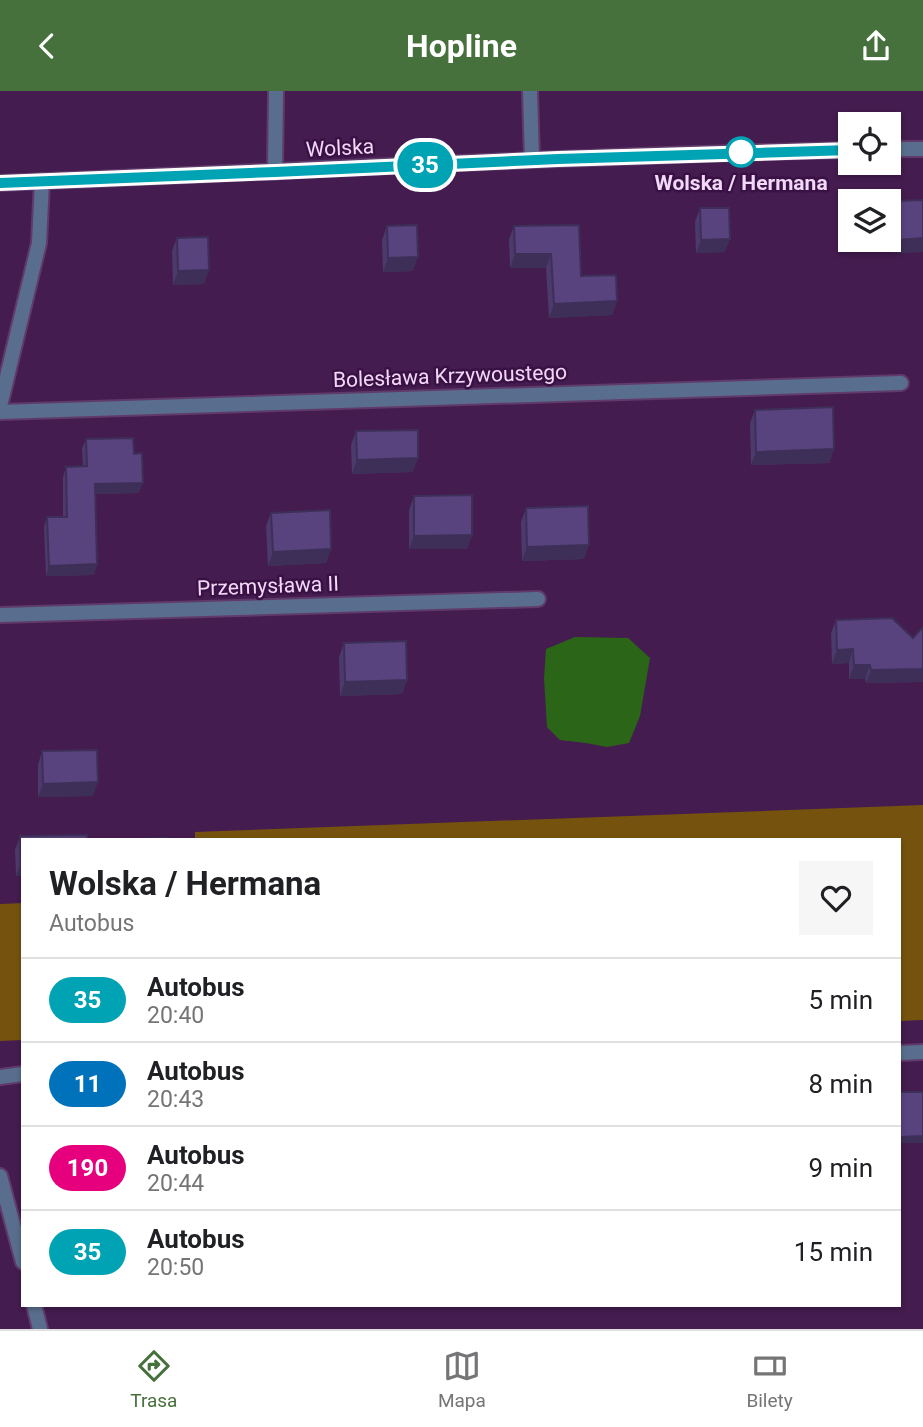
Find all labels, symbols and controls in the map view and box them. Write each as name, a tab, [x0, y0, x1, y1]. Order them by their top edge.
icon: back	[28, 27, 66, 65]
text: Hopline	[406, 27, 517, 65]
icon: share	[857, 27, 895, 65]
map controls	[838, 112, 901, 252]
button: locate	[838, 112, 901, 175]
street label: Wolska	[305, 134, 375, 162]
marker: Wolska / Hermana	[726, 137, 756, 167]
line badge: 35	[394, 142, 457, 188]
text: 35	[411, 151, 439, 179]
place label: Wolska / Hermana	[654, 171, 828, 195]
button: layers	[838, 189, 901, 252]
street label: Bolesława Krzywoustego	[333, 360, 567, 392]
street label: Przemysława II	[197, 572, 339, 600]
button: heart	[799, 861, 873, 935]
text: Wolska / Hermana	[49, 864, 321, 903]
text: Autobus	[49, 910, 134, 937]
text: Autobus	[147, 972, 245, 1002]
text: 5 min	[808, 985, 873, 1015]
text: 35	[74, 986, 101, 1014]
text: 20:40	[147, 1002, 204, 1029]
text: Autobus	[147, 1056, 245, 1086]
text: 8 min	[808, 1069, 873, 1099]
text: 11	[74, 1070, 101, 1098]
text: 20:43	[147, 1086, 204, 1113]
text: Autobus	[147, 1140, 245, 1170]
text: 9 min	[808, 1153, 873, 1183]
text: 190	[67, 1154, 108, 1182]
text: 20:44	[147, 1170, 204, 1197]
text: Autobus	[147, 1224, 245, 1254]
text: 15 min	[794, 1237, 873, 1267]
text: 35	[74, 1238, 101, 1266]
text: 20:50	[147, 1254, 204, 1281]
tab: Trasa	[130, 1347, 177, 1412]
tab: Mapa	[438, 1347, 486, 1412]
tab: Bilety	[746, 1347, 793, 1412]

